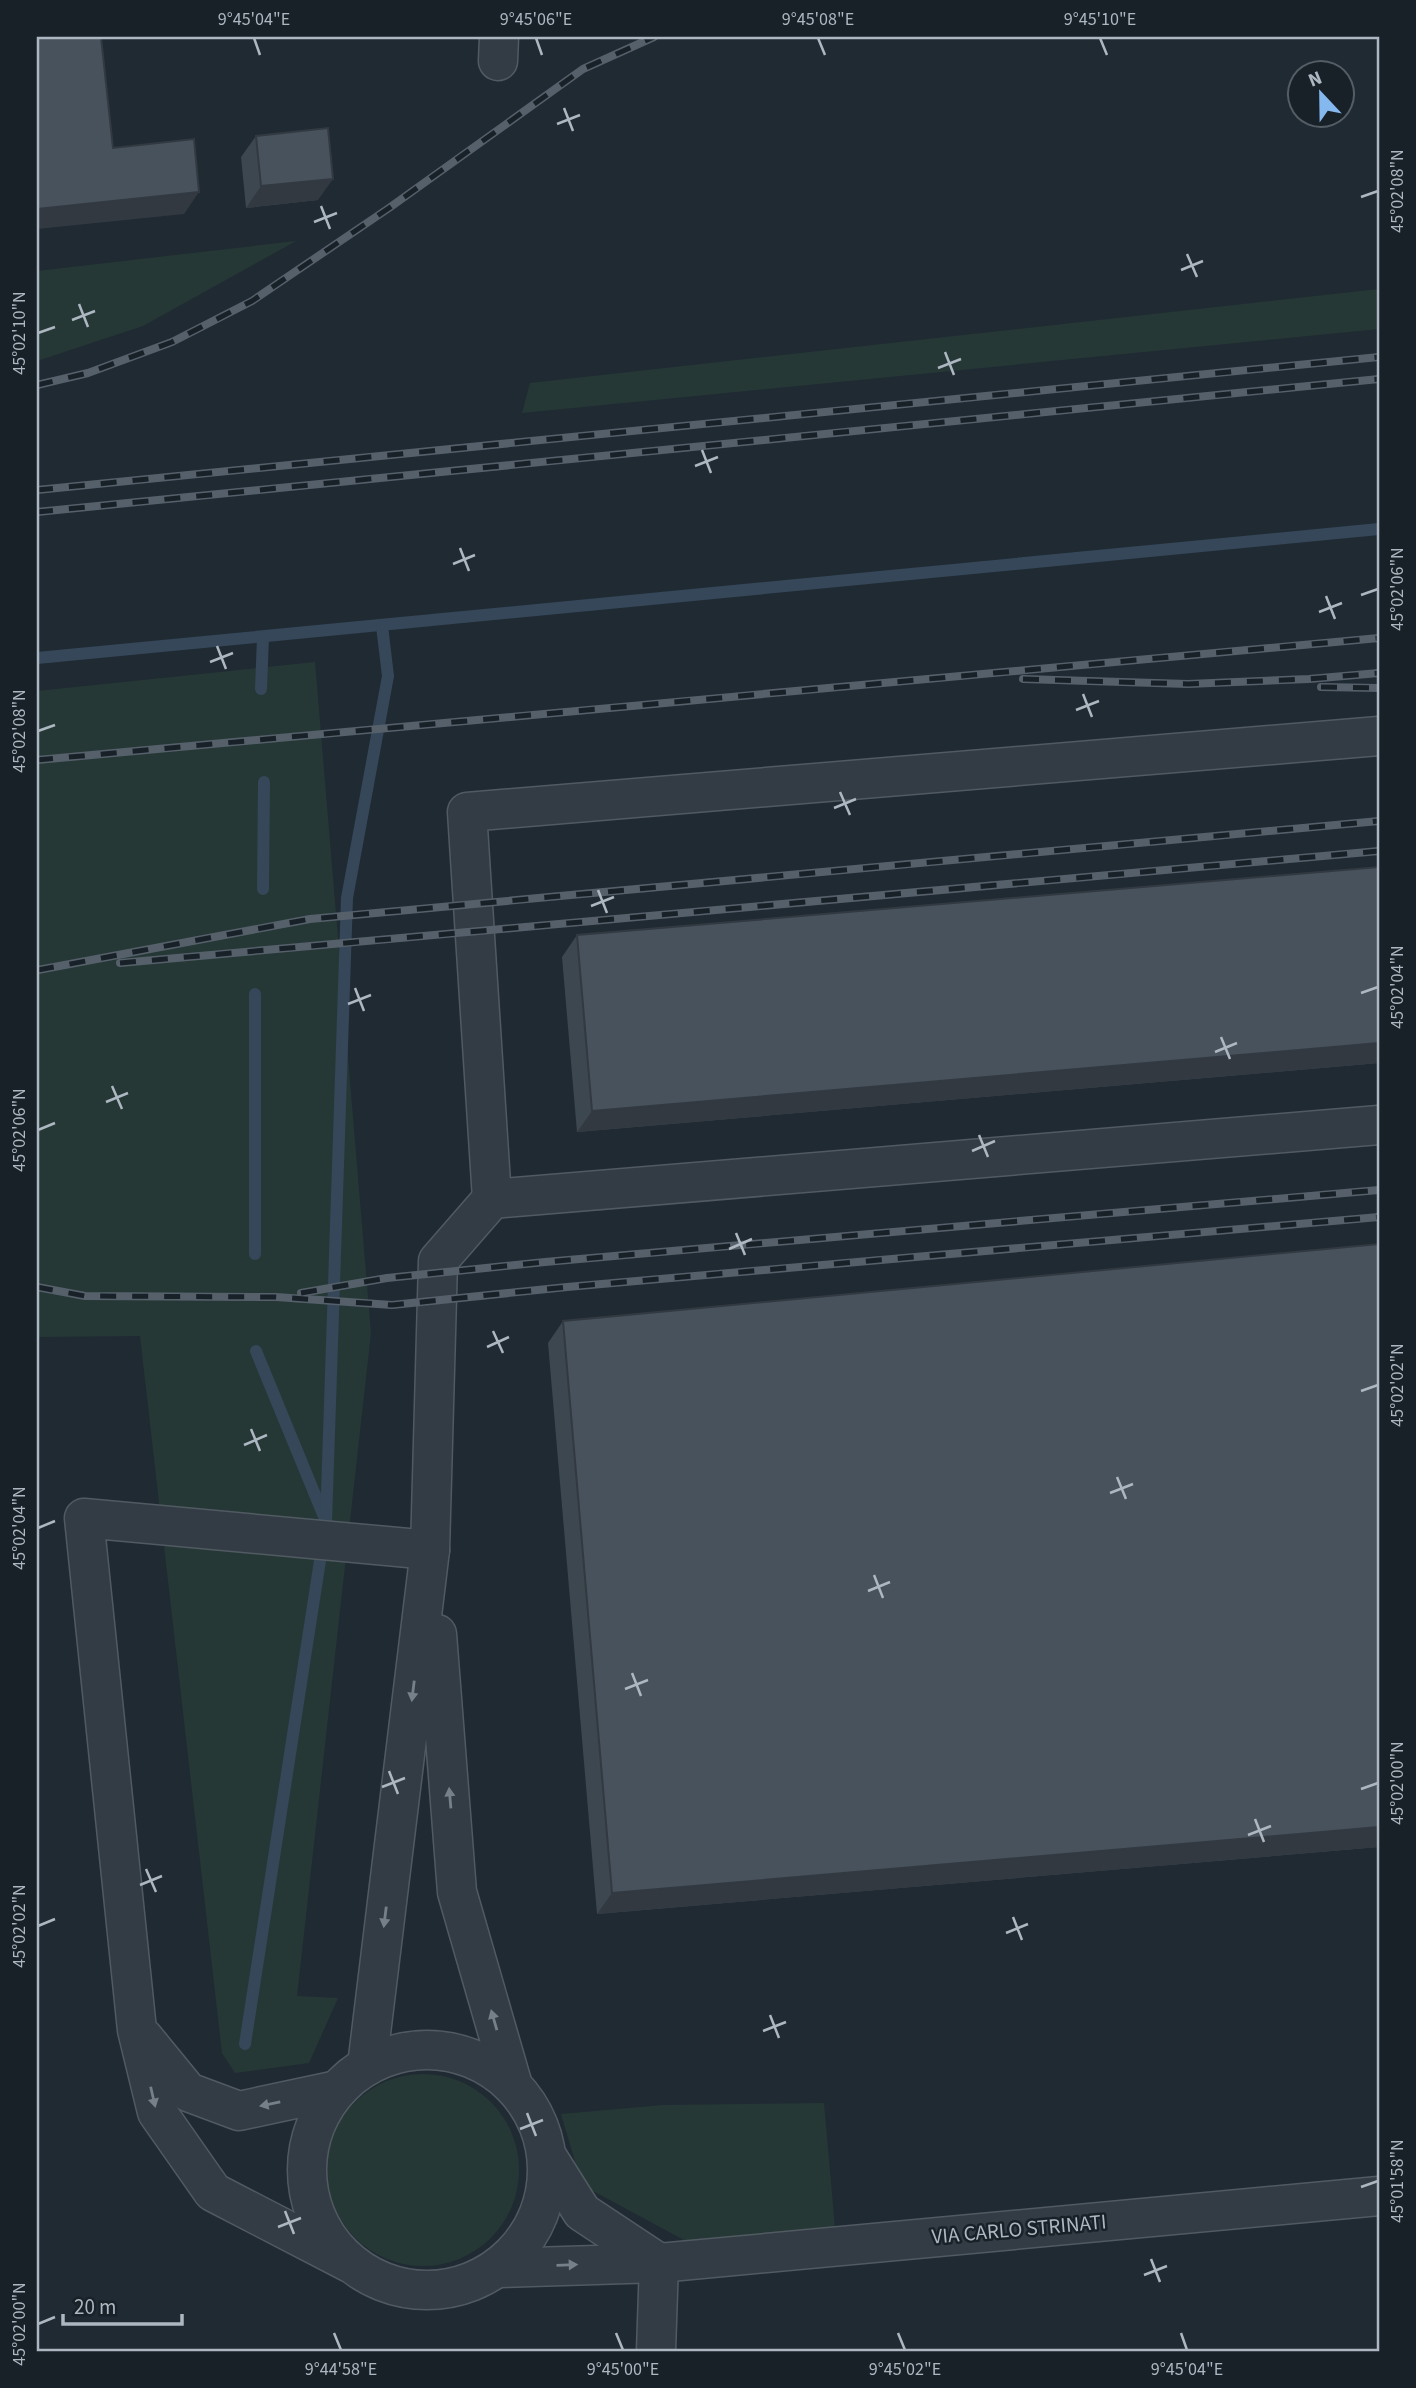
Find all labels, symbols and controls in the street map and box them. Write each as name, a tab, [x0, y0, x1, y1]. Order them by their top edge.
text: 9°45'04"E	[218, 7, 290, 32]
text: 9°45'06"E	[500, 7, 572, 32]
text: 9°45'08"E	[782, 7, 854, 32]
text: 9°45'10"E	[1064, 7, 1136, 32]
north arrow	[1286, 60, 1356, 130]
text: N	[1304, 65, 1326, 95]
text: 45°02'08"N	[1385, 149, 1410, 233]
text: 45°02'10"N	[7, 291, 32, 375]
text: 45°02'06"N	[1385, 547, 1410, 631]
text: 45°02'08"N	[7, 689, 32, 773]
text: 45°02'04"N	[1385, 945, 1410, 1029]
text: 45°02'06"N	[7, 1088, 32, 1172]
text: 45°02'02"N	[1385, 1343, 1410, 1427]
text: 45°02'04"N	[7, 1486, 32, 1570]
one-way arrow	[407, 1680, 418, 1702]
text: 45°02'00"N	[1385, 1741, 1410, 1825]
one-way arrow	[444, 1787, 455, 1809]
text: 45°02'02"N	[7, 1884, 32, 1968]
one-way arrow	[380, 1906, 391, 1928]
one-way arrow	[489, 2009, 499, 2030]
one-way arrow	[148, 2086, 159, 2108]
one-way arrow	[259, 2099, 281, 2110]
text: 45°01'58"N	[1385, 2139, 1410, 2223]
street label: VIA CARLO STRINATI	[930, 2206, 1108, 2252]
one-way arrow	[557, 2260, 579, 2271]
text: 45°02'00"N	[7, 2282, 32, 2366]
scale bar	[63, 2283, 182, 2327]
text: 20 m	[74, 2292, 116, 2322]
text: 9°44'58"E	[305, 2357, 377, 2382]
text: 9°45'00"E	[587, 2357, 659, 2382]
text: 9°45'02"E	[869, 2357, 941, 2382]
text: 9°45'04"E	[1151, 2357, 1223, 2382]

